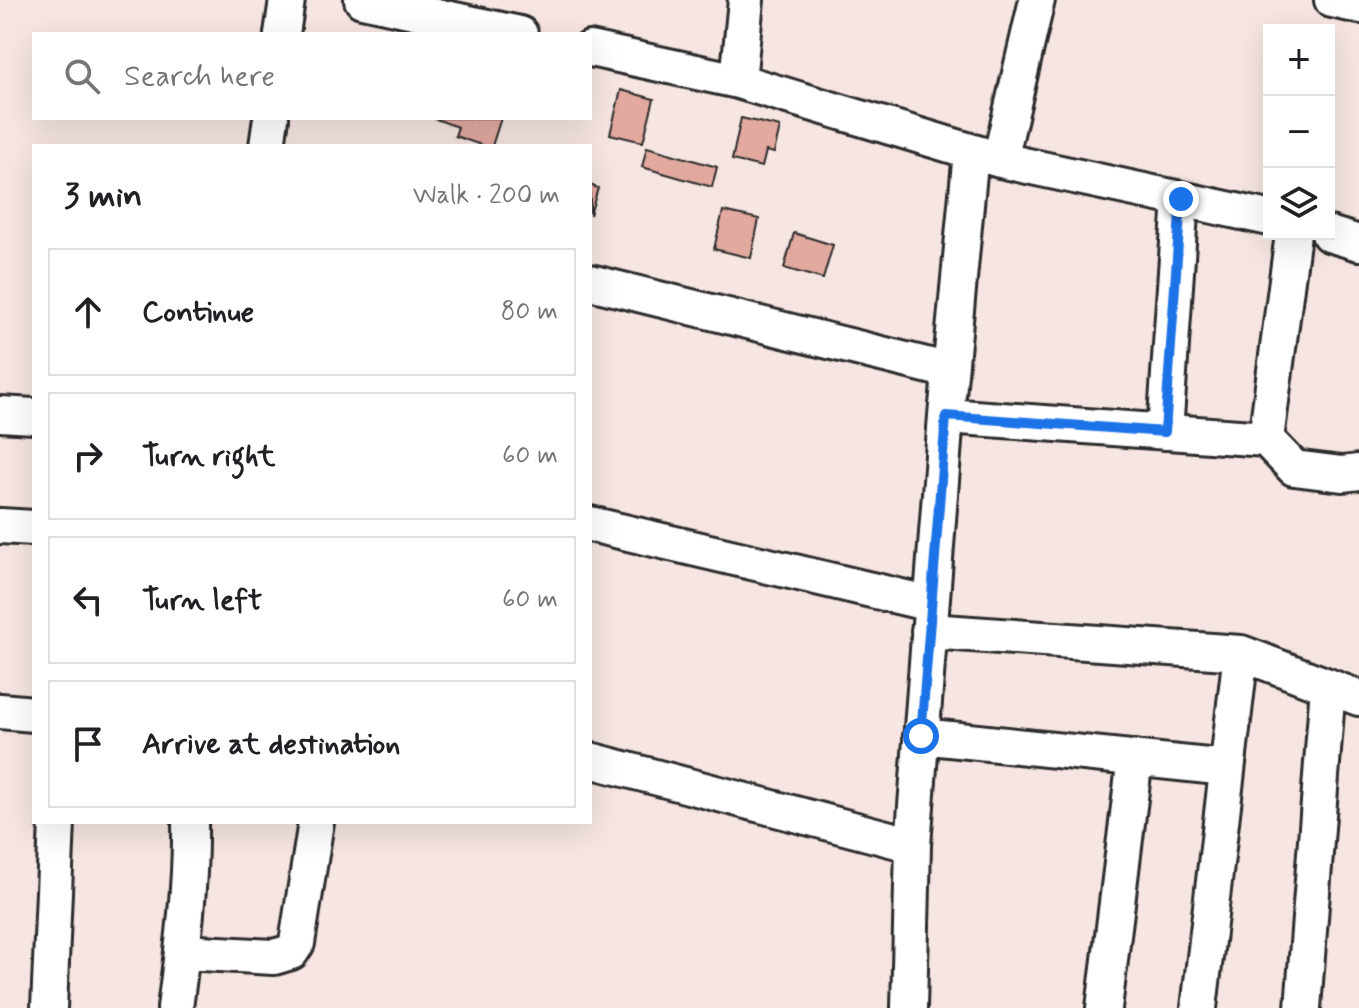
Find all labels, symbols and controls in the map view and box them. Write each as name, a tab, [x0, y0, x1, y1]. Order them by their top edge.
map controls	[1263, 24, 1335, 240]
button: +	[1263, 24, 1335, 96]
search box	[32, 32, 592, 120]
icon: search	[60, 54, 104, 98]
text: Search here	[124, 57, 275, 96]
button: −	[1263, 96, 1335, 168]
button: layers	[1263, 168, 1335, 240]
text: 3 min	[64, 174, 142, 219]
text: Walk · 200 m	[413, 179, 560, 213]
route end	[1163, 181, 1199, 217]
icon: ahead	[66, 290, 110, 334]
text: Continue	[142, 293, 254, 332]
text: 80 m	[501, 295, 558, 329]
icon: right	[66, 434, 110, 478]
text: Turn right	[142, 437, 275, 476]
text: 60 m	[502, 439, 558, 473]
icon: left	[66, 578, 110, 622]
text: Turn left	[142, 581, 262, 620]
text: 60 m	[502, 583, 558, 617]
route start	[903, 718, 939, 754]
icon: arrive	[66, 722, 110, 766]
text: Arrive at destination	[142, 725, 400, 764]

